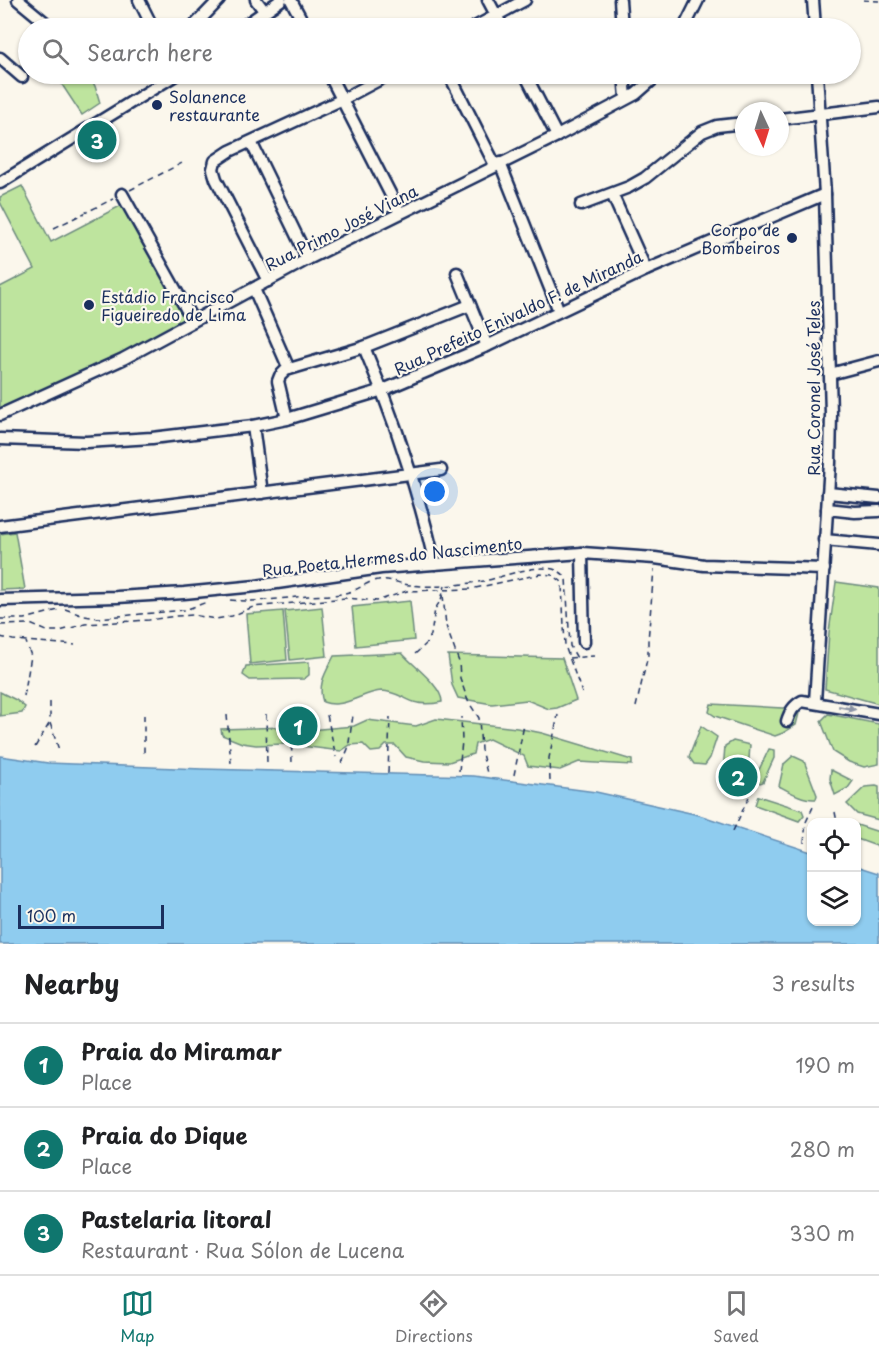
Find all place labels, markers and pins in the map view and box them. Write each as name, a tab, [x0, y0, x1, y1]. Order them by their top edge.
place label: Solanence restaurante	[169, 84, 260, 126]
marker: Solanence restaurante	[150, 98, 164, 112]
pin: 3	[78, 118, 116, 162]
place label: Corpo de Bombeiros	[701, 217, 780, 259]
marker: Corpo de Bombeiros	[785, 231, 799, 245]
place label: Estádio Francisco Figueiredo de Lima	[101, 284, 246, 326]
marker: Estádio Francisco Figueiredo de Lima	[82, 298, 96, 312]
pin: 1	[278, 704, 318, 748]
pin: 2	[718, 754, 758, 800]

